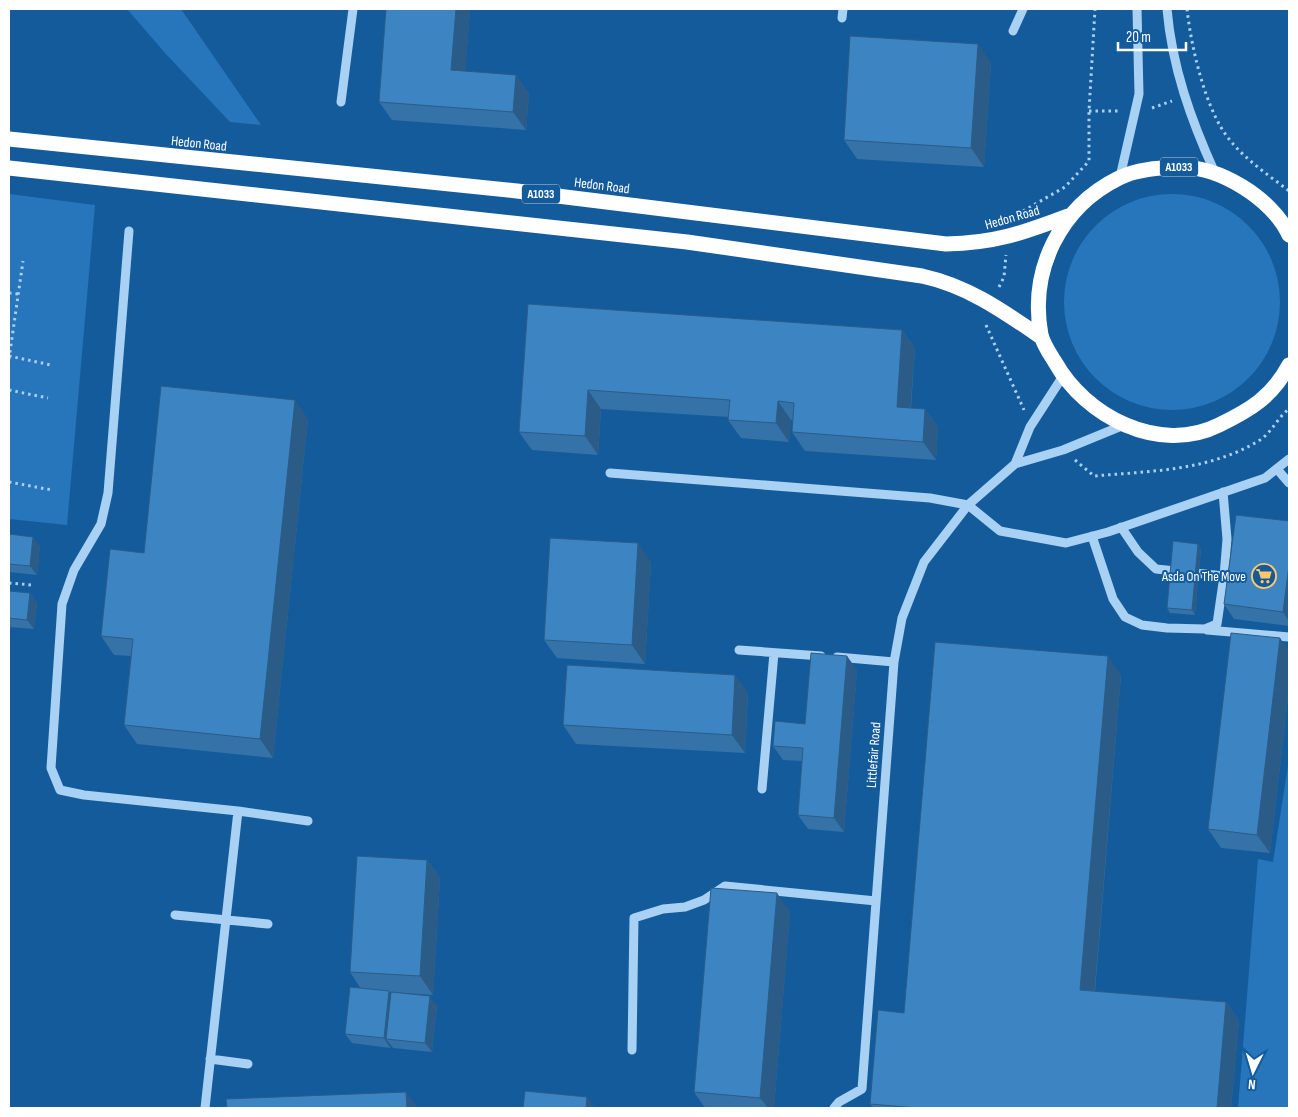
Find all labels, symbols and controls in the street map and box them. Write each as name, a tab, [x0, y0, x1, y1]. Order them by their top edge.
scale bar	[1118, 20, 1186, 52]
text: 20 m	[1126, 28, 1151, 47]
street label: Hedon Road	[170, 132, 228, 155]
road number: A1033	[1160, 158, 1198, 176]
street label: Hedon Road	[573, 174, 631, 197]
road number: A1033	[522, 184, 560, 203]
street label: Hedon Road	[983, 202, 1042, 233]
supermarket icon: Asda On The Move	[1251, 563, 1277, 589]
place label: Asda On The Move	[1161, 568, 1246, 585]
street label: Littlefair Road	[863, 721, 884, 789]
north arrow	[1228, 1047, 1278, 1097]
text: N	[1247, 1076, 1256, 1093]

